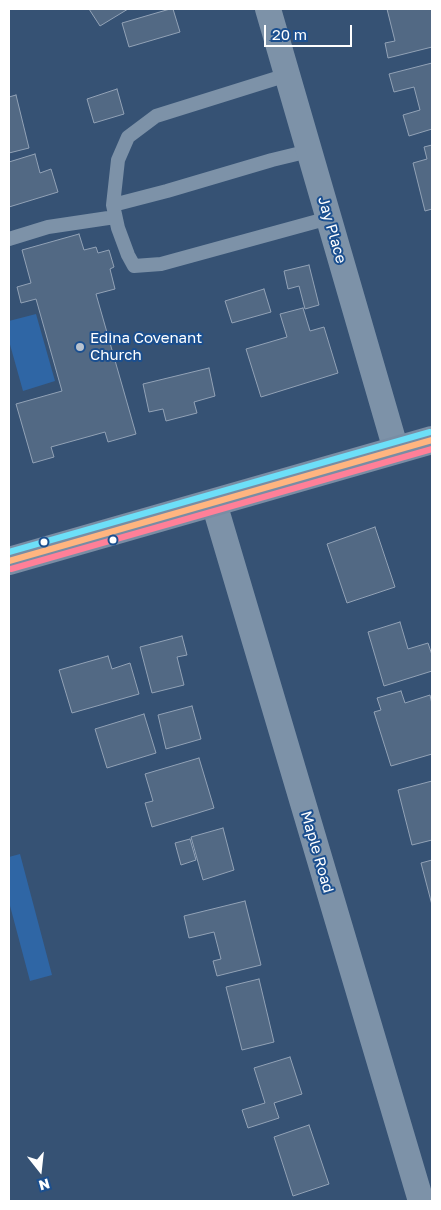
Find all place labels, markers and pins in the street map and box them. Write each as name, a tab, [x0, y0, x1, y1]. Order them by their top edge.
place label: Edina Covenant Church	[90, 329, 202, 364]
marker: Edina Covenant Church	[74, 341, 86, 353]
unlabelled marker	[108, 535, 118, 545]
unlabelled marker	[39, 537, 49, 547]

